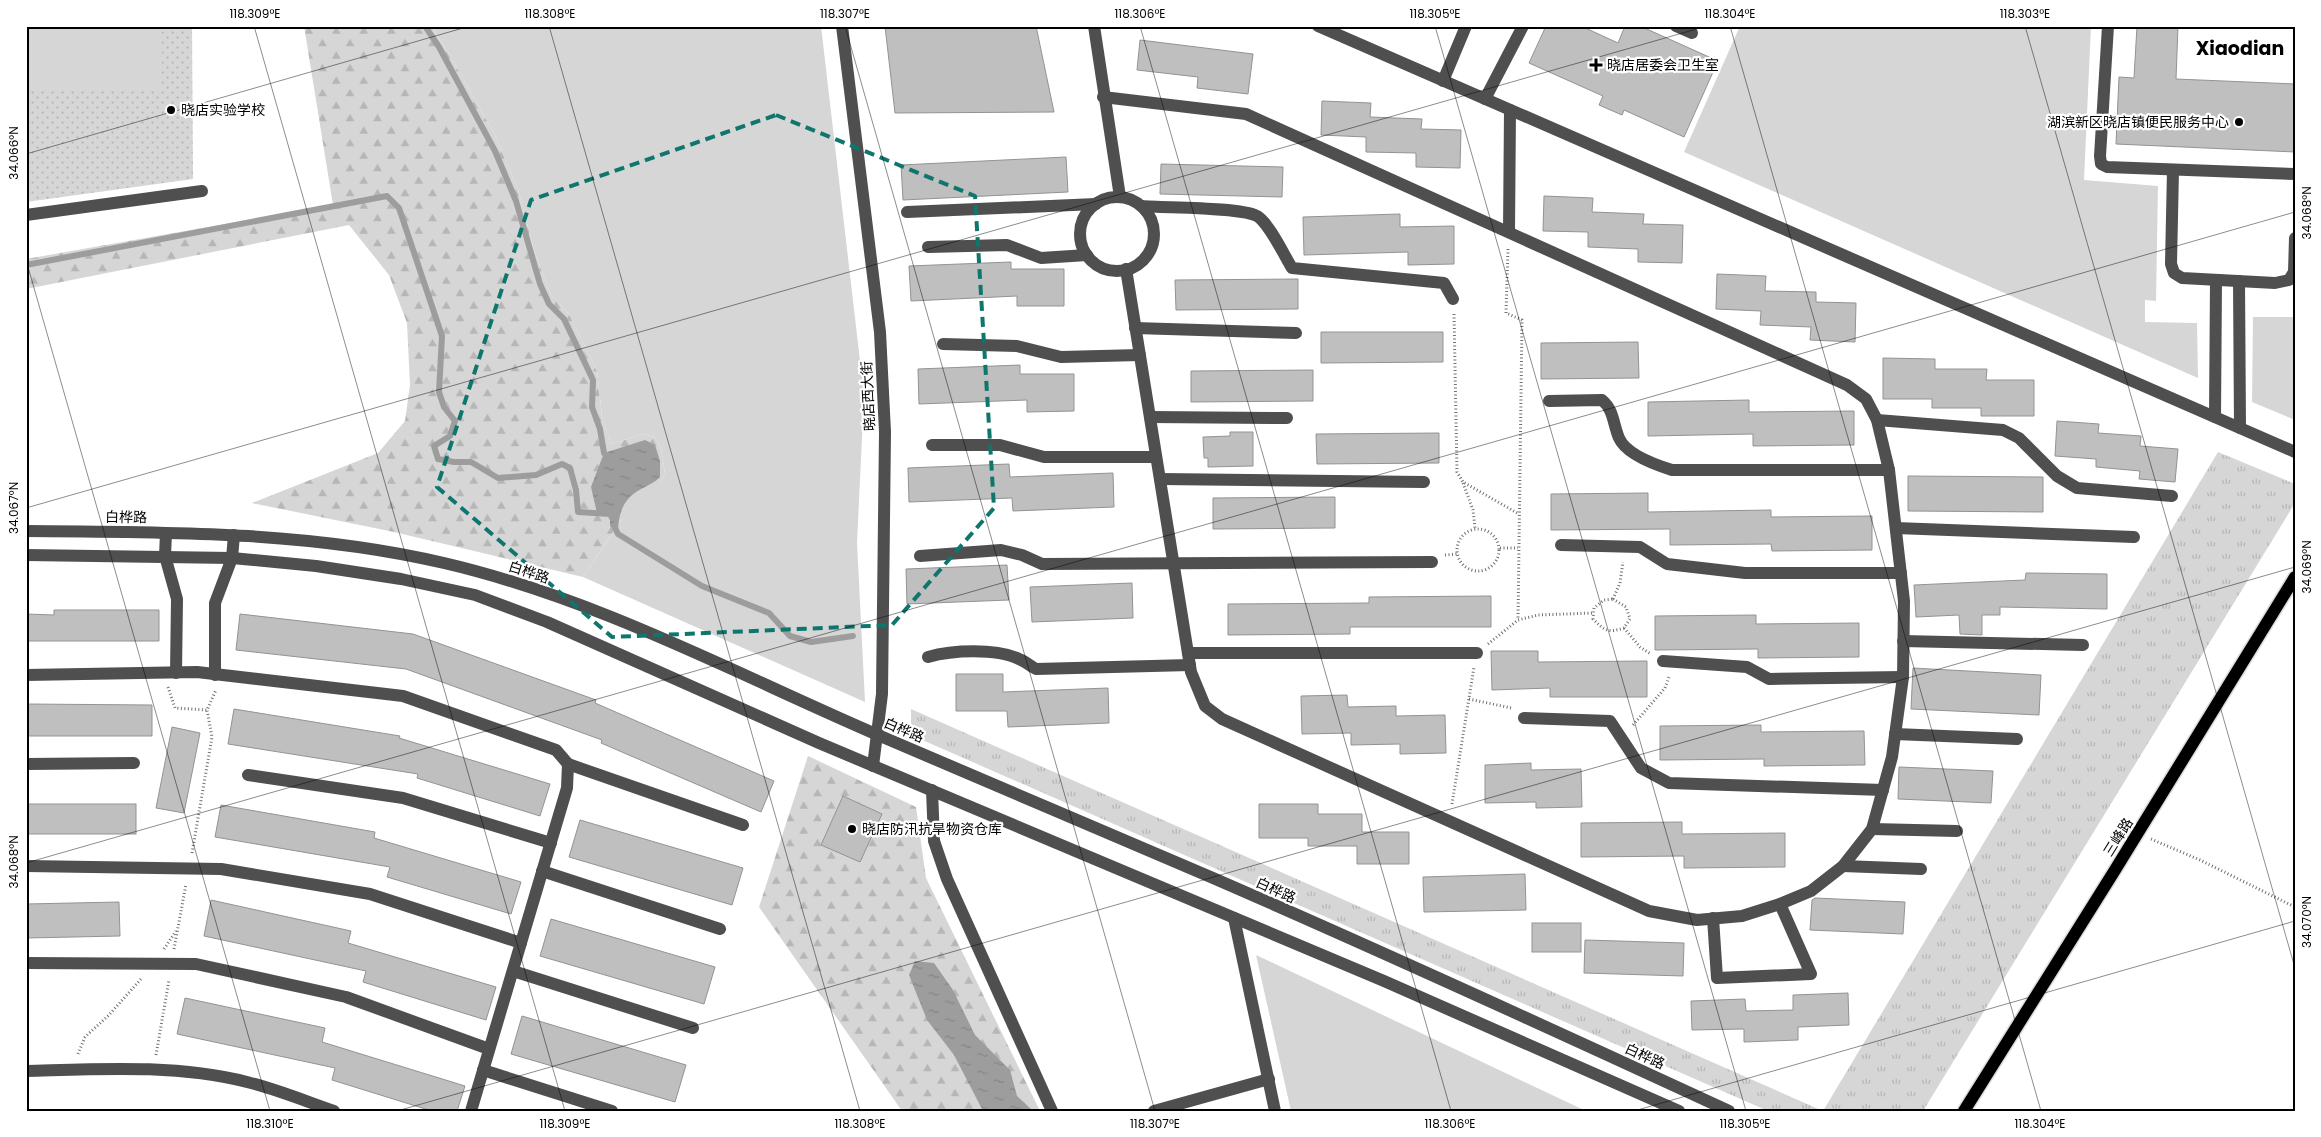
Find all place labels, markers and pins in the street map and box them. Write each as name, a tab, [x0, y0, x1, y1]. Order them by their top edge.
place label: 晓店居委会卫生室	[1607, 55, 1719, 75]
marker: 晓店居委会卫生室	[1589, 58, 1603, 72]
place label: 晓店实验学校	[181, 100, 265, 120]
marker: 晓店实验学校	[165, 104, 177, 116]
place label: 湖滨新区晓店镇便民服务中心	[2047, 112, 2229, 132]
marker: 湖滨新区晓店镇便民服务中心	[2233, 116, 2245, 128]
place label: 晓店防汛抗旱物资仓库	[862, 819, 1002, 839]
marker: 晓店防汛抗旱物资仓库	[846, 823, 858, 835]

